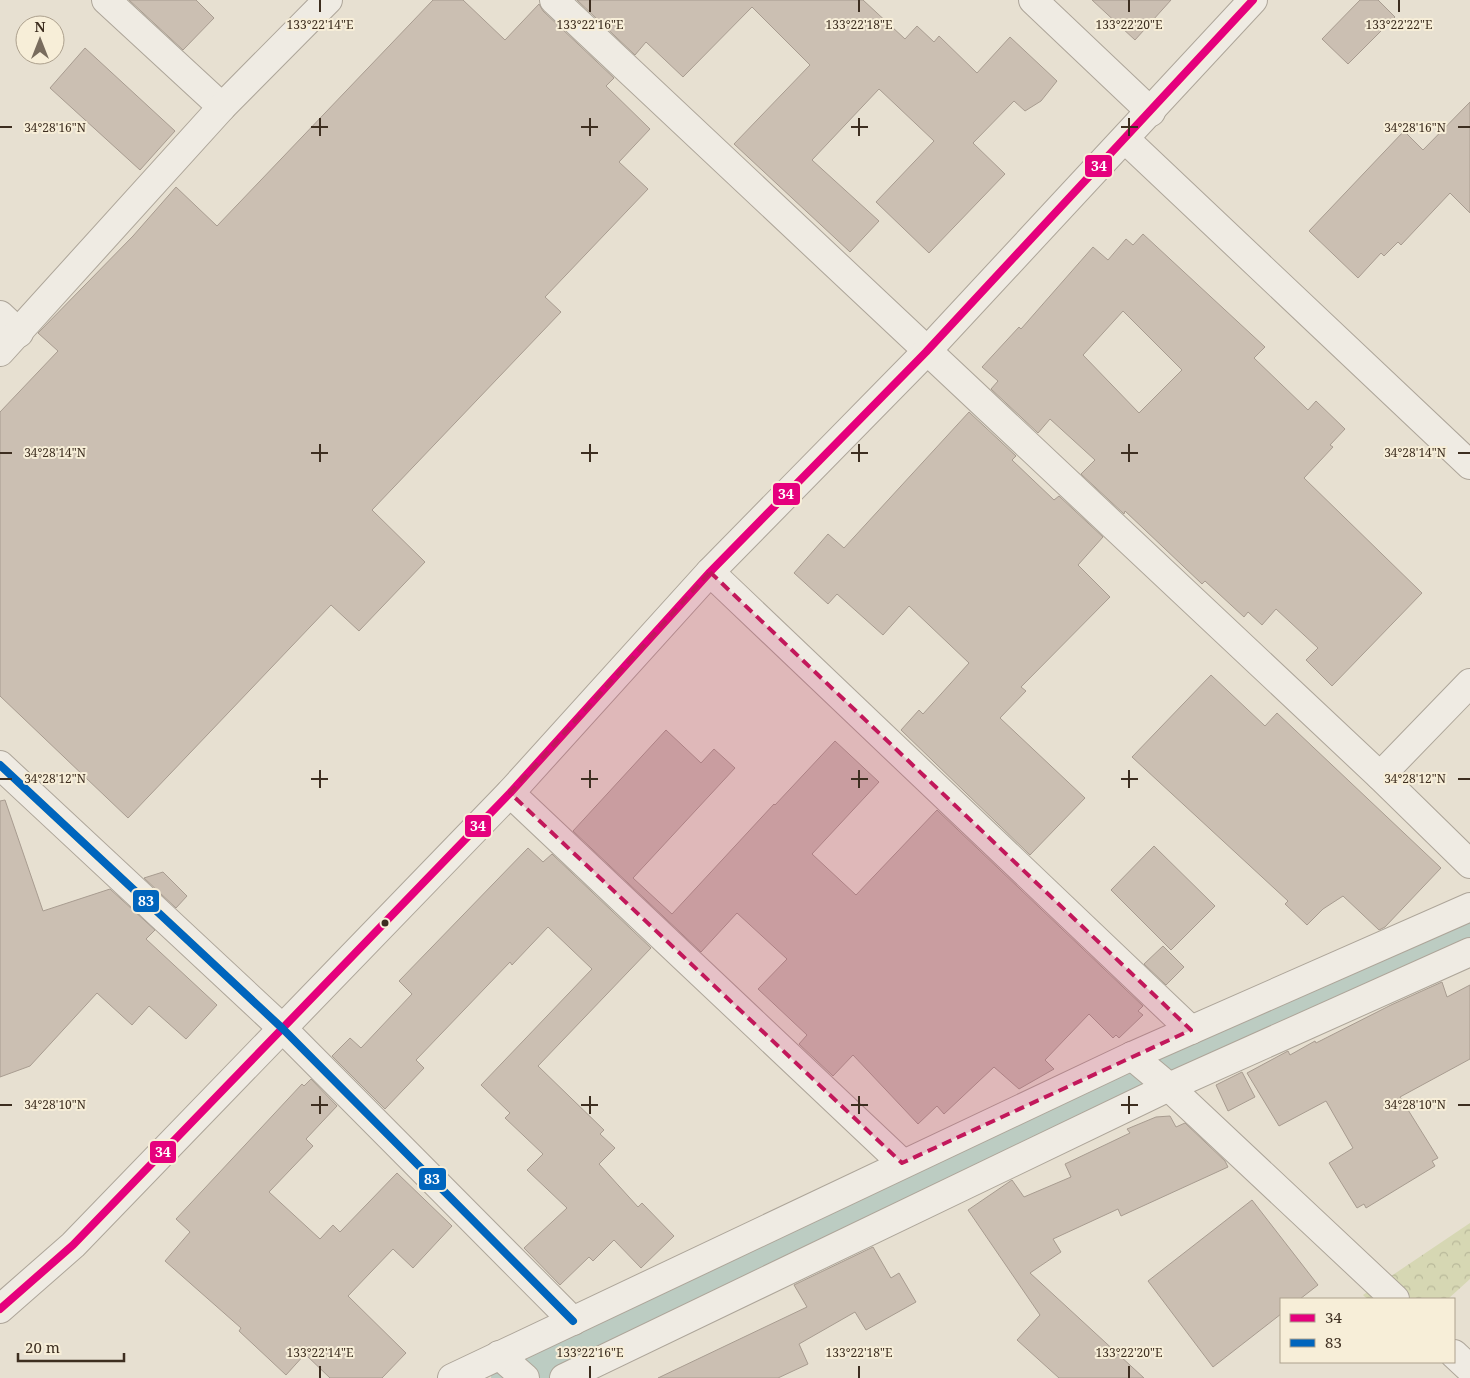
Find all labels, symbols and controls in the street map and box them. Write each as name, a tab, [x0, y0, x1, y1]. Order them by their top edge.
north arrow	[15, 15, 65, 65]
text: 133°22'14"E	[287, 16, 353, 33]
text: 133°22'16"E	[557, 16, 623, 33]
text: 133°22'18"E	[826, 16, 892, 33]
text: 133°22'20"E	[1096, 16, 1162, 33]
text: 133°22'22"E	[1366, 16, 1432, 33]
text: N	[34, 17, 46, 36]
text: 34°28'16"N	[24, 119, 86, 136]
text: 34°28'16"N	[1384, 119, 1446, 136]
line badge: 34	[1084, 154, 1113, 178]
text: 34	[1091, 156, 1107, 175]
text: 34°28'14"N	[24, 444, 86, 461]
text: 34°28'14"N	[1384, 444, 1446, 461]
line badge: 34	[772, 482, 801, 506]
text: 34	[778, 484, 794, 503]
text: 34°28'12"N	[24, 770, 86, 787]
text: 34°28'12"N	[1384, 770, 1446, 787]
line badge: 34	[464, 814, 492, 838]
text: 34	[470, 816, 486, 835]
line badge: 83	[132, 889, 160, 913]
text: 83	[138, 891, 154, 910]
unlabelled marker	[380, 918, 390, 928]
text: 34°28'10"N	[24, 1096, 86, 1113]
text: 34°28'10"N	[1384, 1096, 1446, 1113]
line badge: 34	[149, 1140, 177, 1164]
text: 34	[155, 1142, 171, 1161]
line badge: 83	[418, 1167, 447, 1191]
text: 83	[424, 1169, 440, 1188]
legend	[1280, 1298, 1455, 1363]
text: 34	[1325, 1307, 1342, 1327]
scale bar	[18, 1330, 124, 1362]
text: 83	[1325, 1332, 1342, 1352]
text: 20 m	[25, 1337, 60, 1357]
text: 133°22'14"E	[287, 1344, 353, 1361]
text: 133°22'16"E	[557, 1344, 623, 1361]
text: 133°22'18"E	[826, 1344, 892, 1361]
text: 133°22'20"E	[1096, 1344, 1162, 1361]

